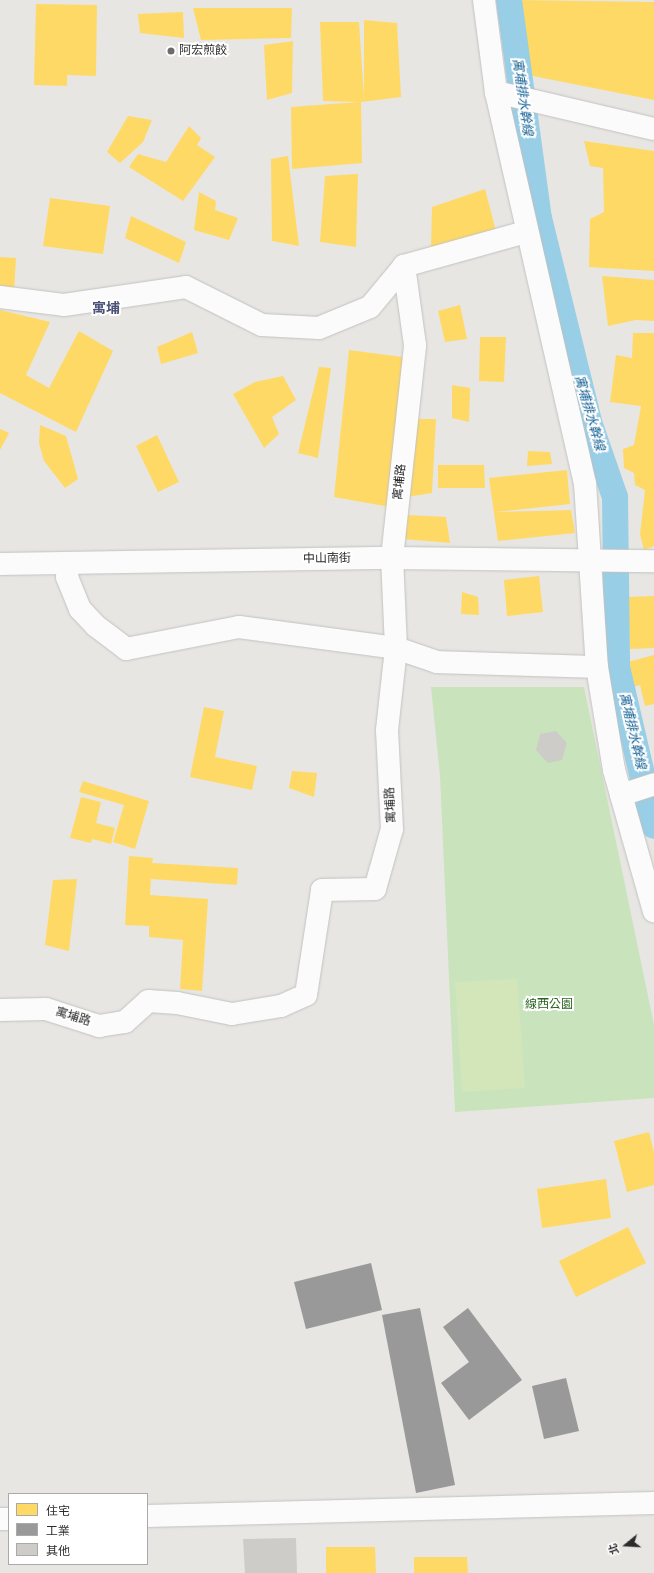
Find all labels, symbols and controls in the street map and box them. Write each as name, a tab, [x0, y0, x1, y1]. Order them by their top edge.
place label: 阿宏煎餃	[179, 44, 227, 58]
marker: 阿宏煎餃	[166, 46, 176, 56]
water label: 寓埔排水幹線	[509, 57, 535, 137]
district label: 寓埔	[92, 300, 120, 316]
water label: 寓埔排水幹線	[571, 373, 607, 453]
street label: 寓埔路	[391, 463, 409, 501]
street label: 中山南街	[303, 551, 351, 567]
water label: 寓埔排水幹線	[616, 691, 648, 771]
street label: 寓埔路	[383, 787, 399, 823]
park label: 線西公園	[525, 998, 573, 1012]
street label: 寓埔路	[54, 1005, 92, 1029]
legend	[8, 1493, 148, 1565]
text: 住宅	[46, 1504, 70, 1518]
text: 工業	[46, 1524, 70, 1538]
north arrow	[606, 1525, 646, 1565]
text: 北	[606, 1542, 622, 1556]
text: 其他	[46, 1544, 70, 1558]

